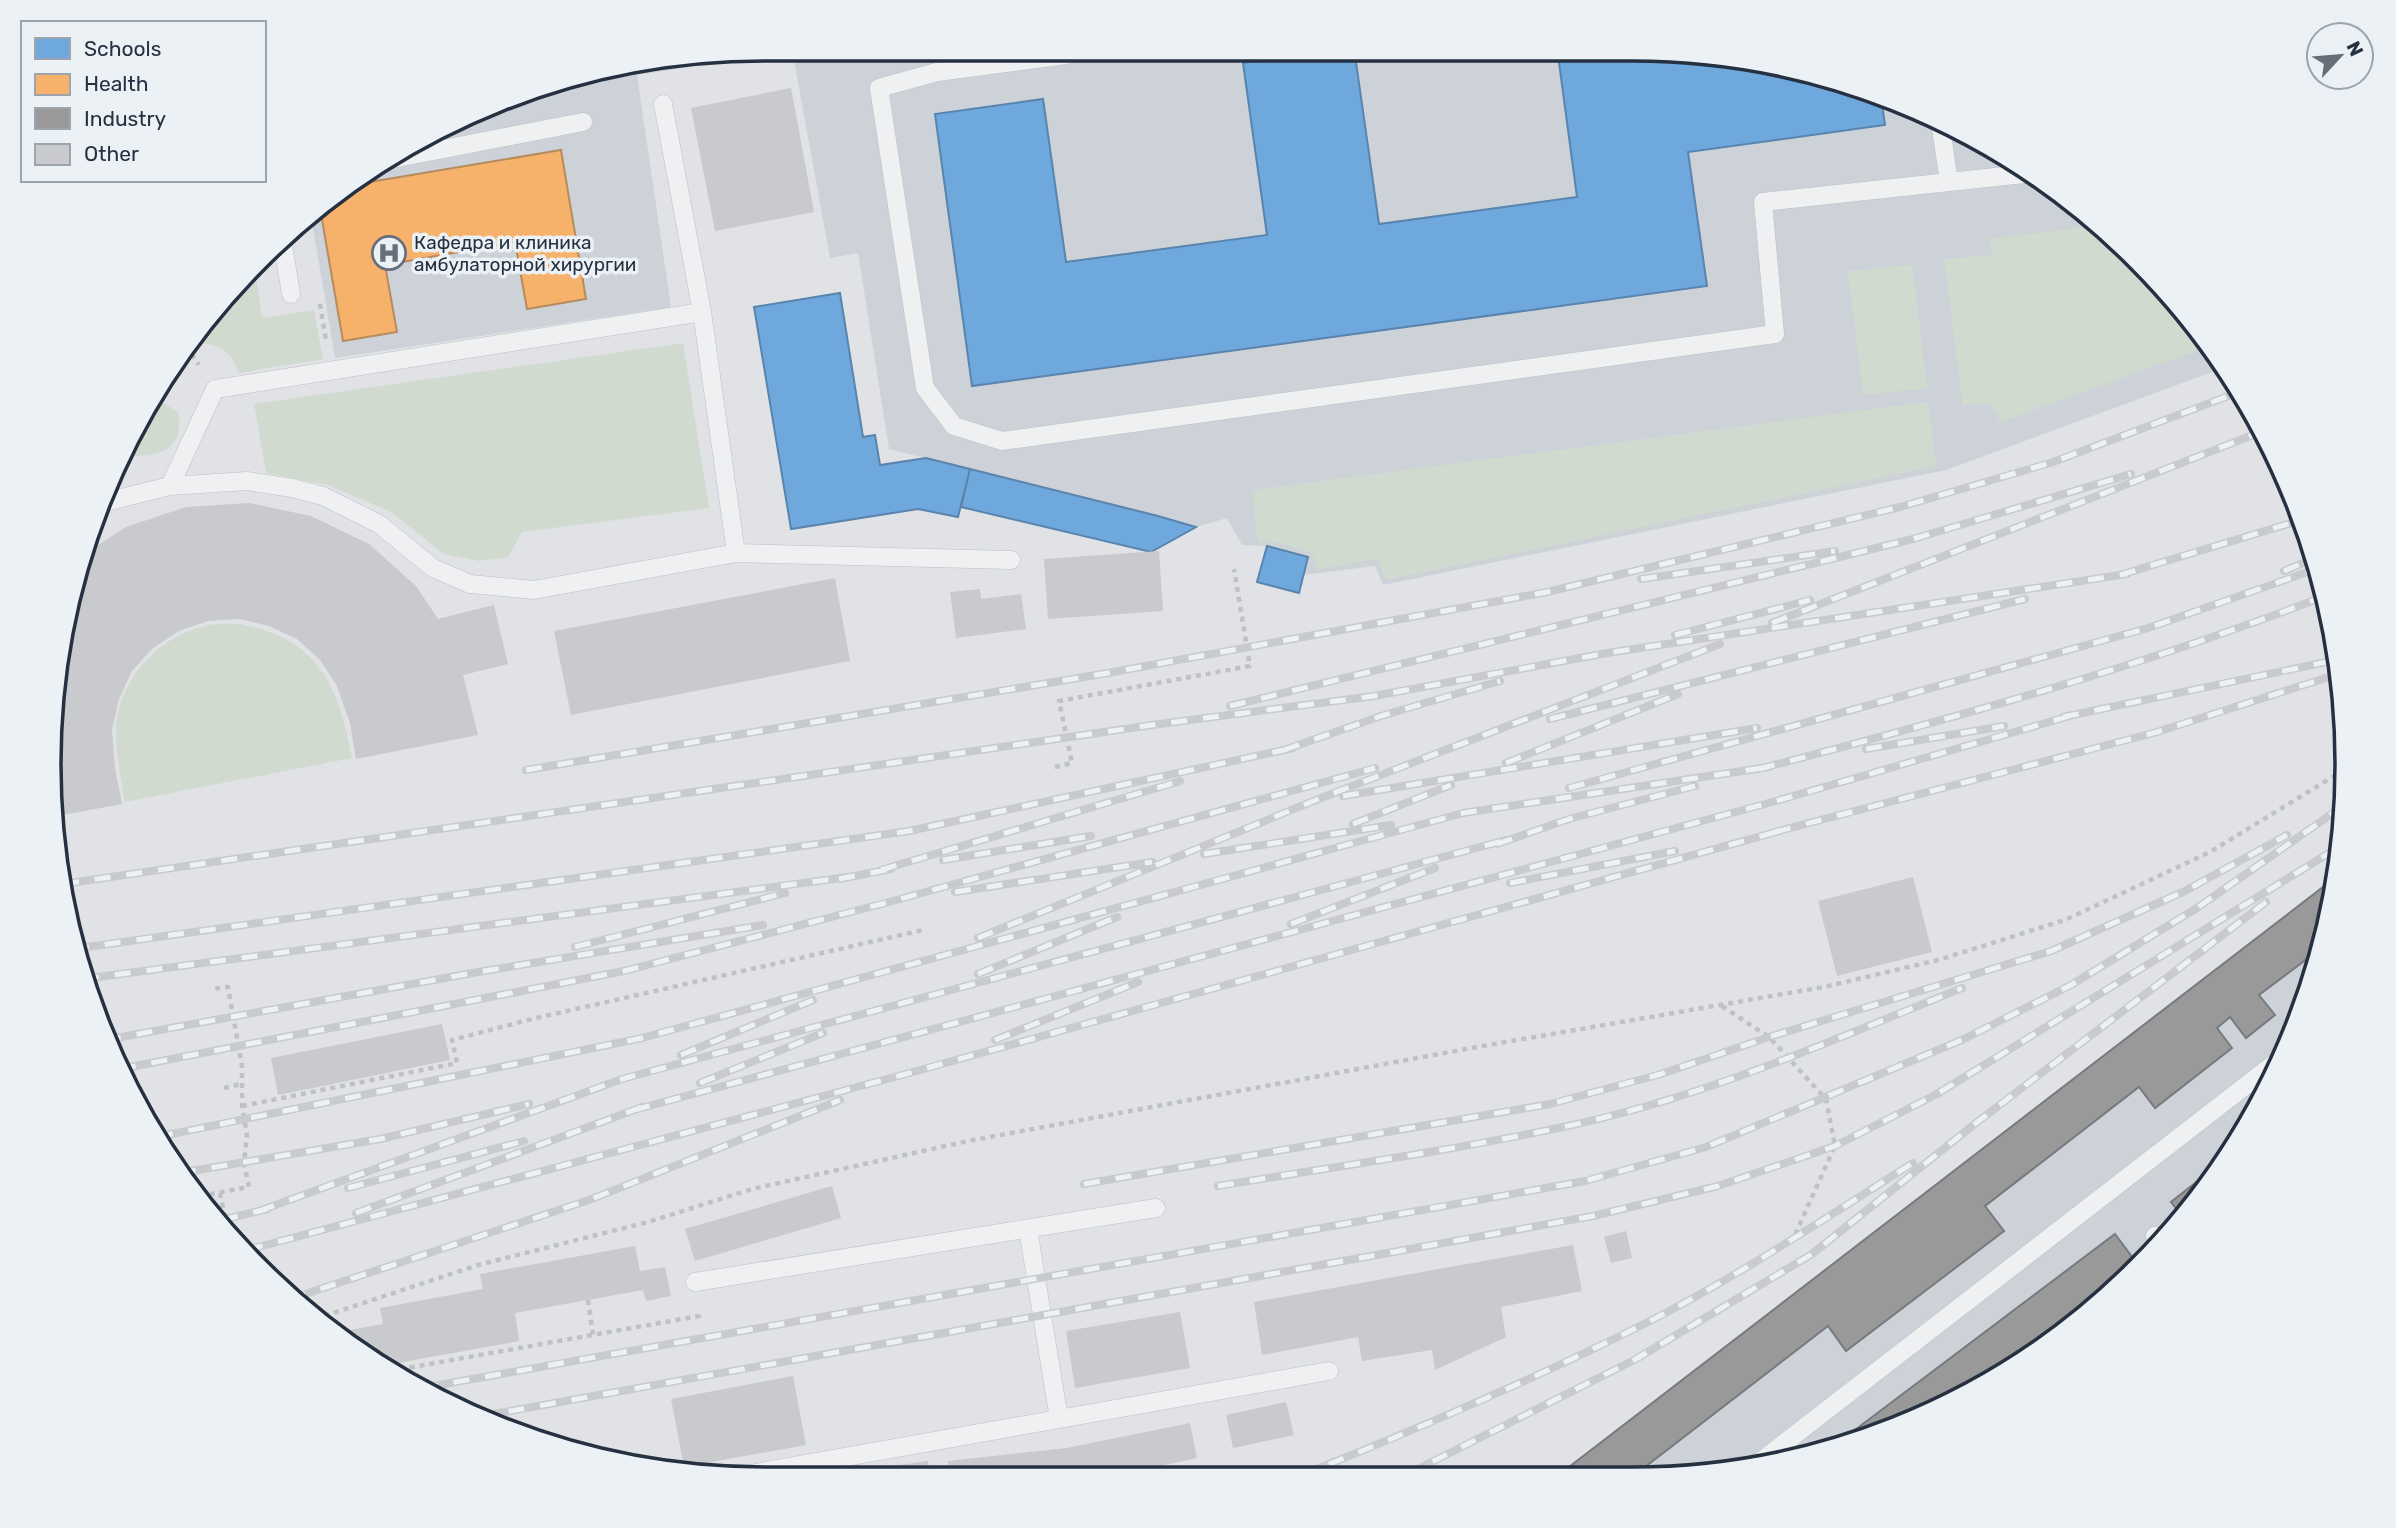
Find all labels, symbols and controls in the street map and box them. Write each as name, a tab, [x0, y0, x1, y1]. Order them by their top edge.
legend	[21, 21, 266, 182]
north arrow	[2305, 21, 2375, 91]
text: Schools	[84, 36, 161, 61]
text: N	[2341, 38, 2368, 60]
text: Health	[84, 71, 148, 96]
text: Industry	[84, 106, 166, 131]
text: Other	[84, 141, 139, 166]
place label: Кафедра и клиника амбулаторной хирургии	[414, 231, 636, 276]
hospital icon: Кафедра и клиника амбулаторной хирургии	[370, 234, 408, 272]

